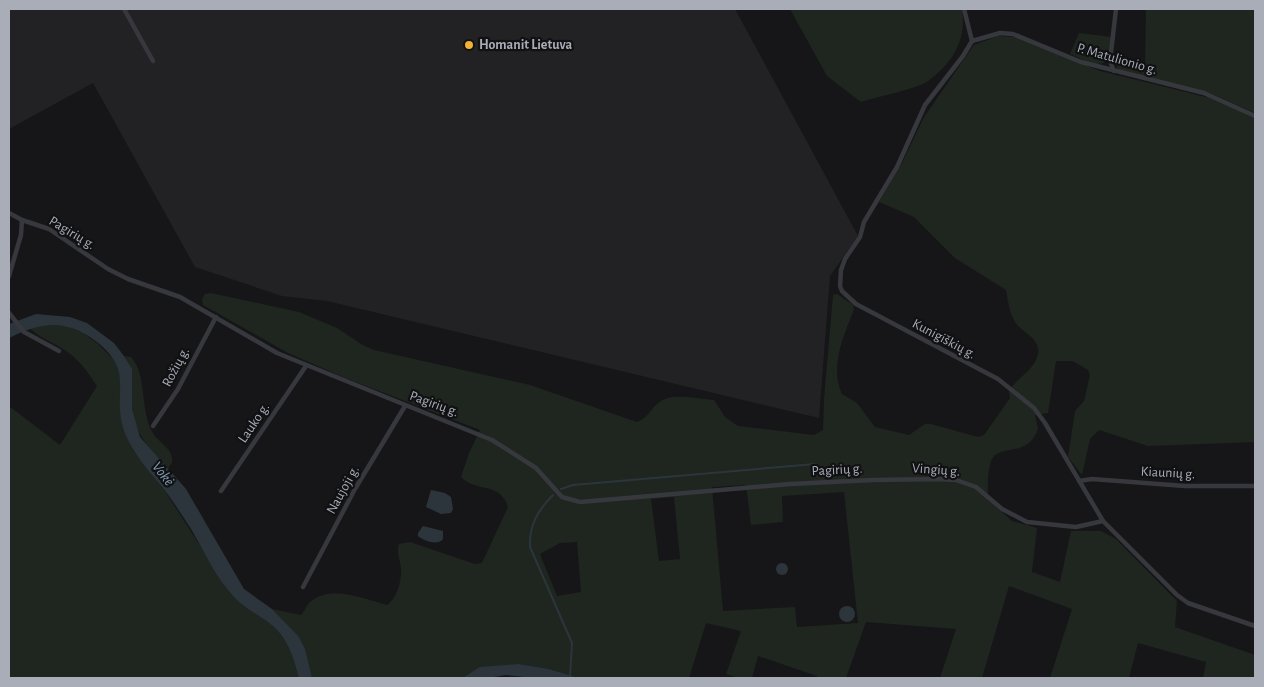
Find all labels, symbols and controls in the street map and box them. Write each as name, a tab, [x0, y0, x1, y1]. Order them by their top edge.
place label: Homanit Lietuva	[479, 38, 572, 52]
marker: Homanit Lietuva	[463, 39, 475, 51]
street label: P. Matulionio g.	[1075, 41, 1159, 77]
street label: Pagirių g.	[47, 214, 97, 252]
street label: Kunigiškių g.	[910, 316, 978, 362]
street label: Rožių g.	[160, 345, 192, 389]
street label: Pagirių g.	[408, 389, 460, 419]
street label: Lauko g.	[236, 401, 272, 445]
water label: Vokė	[149, 459, 177, 489]
street label: Vingių g.	[911, 461, 961, 479]
street label: Pagirių g.	[811, 462, 863, 478]
street label: Naujoji g.	[324, 463, 362, 517]
street label: Kiaunių g.	[1140, 465, 1196, 481]

